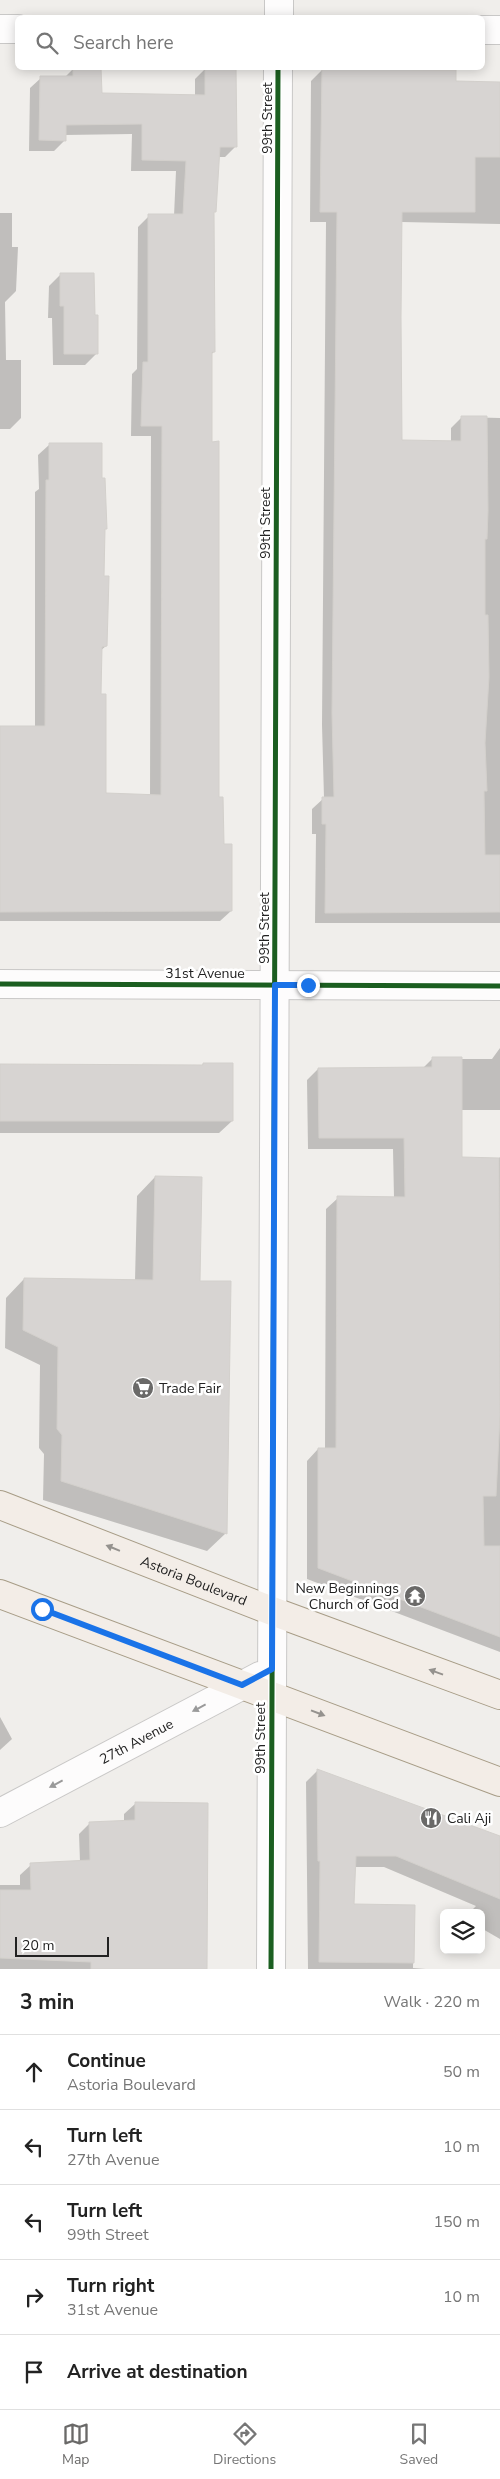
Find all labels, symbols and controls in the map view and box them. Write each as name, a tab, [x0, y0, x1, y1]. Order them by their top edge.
search box	[15, 15, 485, 70]
icon: search	[33, 29, 61, 57]
text: Search here	[73, 30, 174, 56]
street label: 99th Street	[258, 82, 277, 154]
street label: 99th Street	[256, 487, 275, 559]
street label: 99th Street	[255, 892, 274, 964]
street label: 31st Avenue	[165, 964, 245, 983]
route end	[297, 974, 320, 997]
supermarket icon: Trade Fair	[131, 1376, 155, 1400]
place label: Trade Fair	[159, 1379, 221, 1398]
one-way arrow	[105, 1544, 120, 1551]
street label: Astoria Boulevard	[138, 1551, 250, 1610]
place label: New Beginnings Church of God	[296, 1579, 399, 1614]
temple icon: New Beginnings Church of God	[403, 1584, 427, 1608]
route start	[31, 1598, 54, 1621]
one-way arrow	[428, 1668, 443, 1676]
street label: 99th Street	[251, 1702, 270, 1774]
one-way arrow	[192, 1704, 206, 1712]
one-way arrow	[310, 1710, 325, 1717]
street label: 27th Avenue	[96, 1714, 176, 1768]
one-way arrow	[48, 1780, 63, 1788]
restaurant icon: Cali Aji	[419, 1806, 443, 1830]
place label: Cali Aji	[447, 1809, 491, 1828]
map controls	[440, 1909, 485, 1954]
button: layers	[440, 1909, 485, 1954]
scale bar	[15, 1934, 109, 1957]
text: 20 m	[22, 1936, 54, 1955]
text: 3 min	[20, 1988, 74, 2016]
text: Walk · 220 m	[384, 1991, 480, 2013]
text: Continue	[67, 2048, 146, 2074]
icon: ahead	[20, 2058, 48, 2086]
text: 50 m	[443, 2061, 480, 2083]
text: Astoria Boulevard	[67, 2074, 196, 2096]
text: Turn left	[67, 2123, 142, 2149]
icon: left	[20, 2133, 48, 2161]
text: 10 m	[443, 2136, 480, 2158]
text: 27th Avenue	[67, 2149, 159, 2171]
text: Turn left	[67, 2198, 142, 2224]
icon: left	[20, 2208, 48, 2236]
text: 150 m	[433, 2211, 480, 2233]
text: 99th Street	[67, 2224, 149, 2246]
text: Turn right	[67, 2273, 154, 2299]
icon: right	[20, 2283, 48, 2311]
text: 10 m	[443, 2286, 480, 2308]
text: 31st Avenue	[67, 2299, 158, 2321]
icon: arrive	[20, 2358, 48, 2386]
text: Arrive at destination	[67, 2359, 248, 2385]
tab: Map	[62, 2420, 90, 2469]
tab: Directions	[213, 2420, 276, 2469]
tab: Saved	[400, 2420, 438, 2469]

